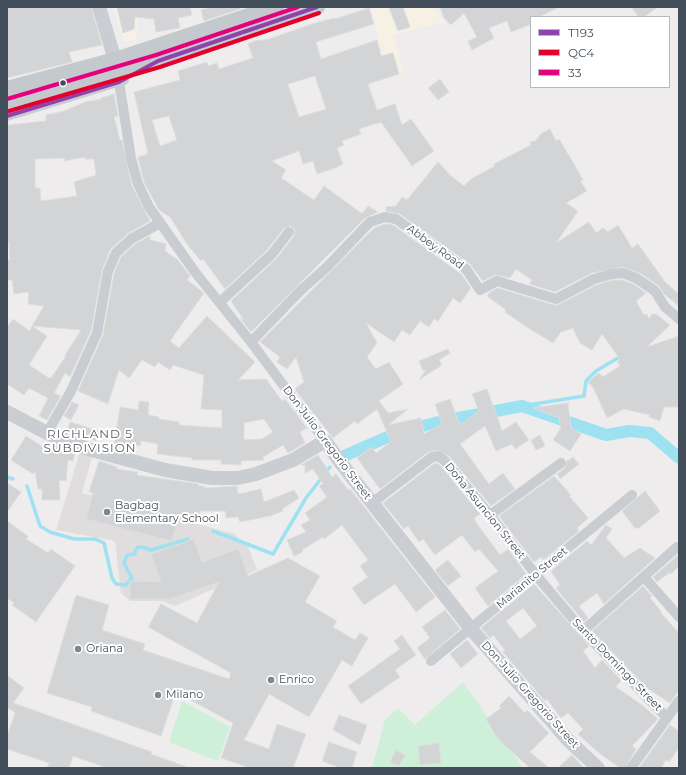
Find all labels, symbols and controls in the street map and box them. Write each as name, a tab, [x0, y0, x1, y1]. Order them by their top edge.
legend	[530, 16, 670, 88]
text: T193	[568, 25, 594, 40]
text: QC4	[568, 45, 594, 60]
text: 33	[568, 65, 581, 80]
unlabelled marker	[58, 78, 68, 88]
street label: Abbey Road	[404, 222, 466, 272]
street label: Don Julio Gregorio Street	[280, 383, 374, 503]
district label: RICHLAND 5 SUBDIVISION	[44, 427, 136, 455]
street label: Doña Asuncion Street	[442, 460, 528, 562]
place label: Bagbag Elementary School	[115, 499, 219, 525]
marker: Bagbag Elementary School	[102, 507, 112, 517]
street label: Marianito Street	[494, 545, 570, 611]
street label: Santo Domingo Street	[569, 616, 665, 714]
street label: Don Julio Gregorio Street	[479, 639, 581, 751]
place label: Oriana	[86, 642, 123, 656]
marker: Oriana	[73, 644, 83, 654]
place label: Enrico	[279, 673, 314, 687]
marker: Enrico	[266, 675, 276, 685]
place label: Milano	[166, 688, 203, 702]
marker: Milano	[153, 690, 163, 700]

